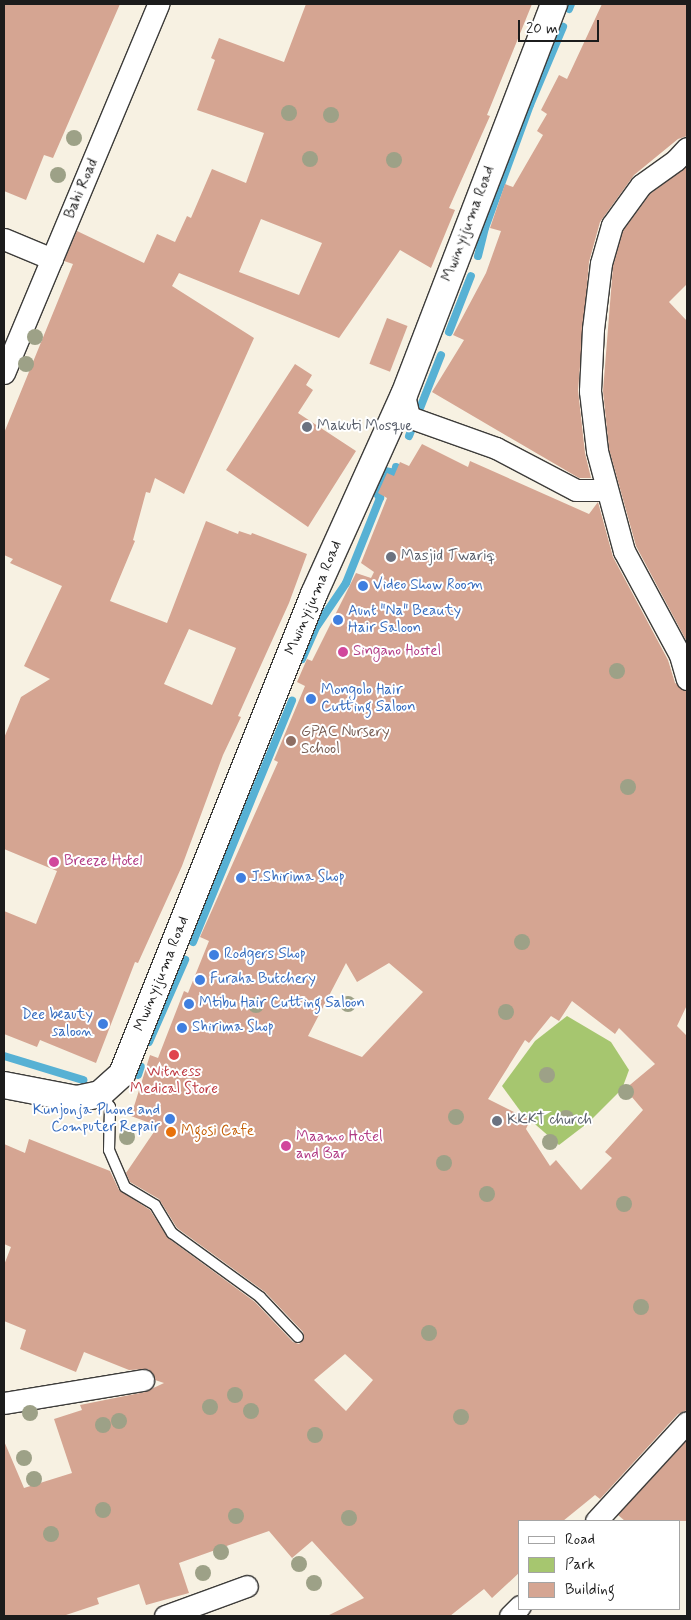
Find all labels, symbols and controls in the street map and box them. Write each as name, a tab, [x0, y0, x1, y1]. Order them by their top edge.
scale bar	[521, 10, 602, 42]
text: 20 m	[526, 19, 558, 39]
street label: Bahi Road	[61, 157, 103, 221]
street label: Mwinyijuma Road	[439, 164, 499, 284]
place label: Makuti Mosque	[317, 418, 412, 436]
marker: Makuti Mosque	[301, 421, 313, 433]
street label: Mwinyijuma Road	[282, 539, 346, 657]
place label: Masjid Twariq	[401, 548, 492, 566]
marker: Masjid Twariq	[385, 551, 397, 563]
place label: Video Show Room	[373, 577, 481, 595]
marker: Video Show Room	[357, 580, 369, 592]
place label: Aunt "Na" Beauty Hair Saloon	[348, 602, 461, 637]
marker: Aunt "Na" Beauty Hair Saloon	[332, 614, 344, 626]
place label: Singano Hostel	[353, 643, 443, 661]
marker: Singano Hostel	[337, 646, 349, 658]
place label: Mongolo Hair Cutting Saloon	[321, 681, 419, 716]
marker: Mongolo Hair Cutting Saloon	[305, 693, 317, 705]
place label: GPAC Nursery School	[301, 723, 392, 758]
marker: GPAC Nursery School	[285, 735, 297, 747]
place label: Breeze Hotel	[64, 853, 142, 871]
marker: Breeze Hotel	[48, 856, 60, 868]
place label: J.Shirima Shop	[251, 869, 345, 887]
marker: J.Shirima Shop	[235, 872, 247, 884]
street label: Mwinyijuma Road	[131, 915, 193, 1033]
place label: Rodgers Shop	[224, 946, 306, 964]
marker: Rodgers Shop	[208, 949, 220, 961]
place label: Furaha Butchery	[210, 971, 316, 989]
marker: Furaha Butchery	[194, 974, 206, 986]
place label: Mtibu Hair Cutting Saloon	[199, 995, 369, 1013]
marker: Mtibu Hair Cutting Saloon	[183, 998, 195, 1010]
place label: Dee beauty saloon	[21, 1006, 93, 1041]
marker: Dee beauty saloon	[97, 1018, 109, 1030]
place label: Shirima Shop	[192, 1019, 275, 1037]
marker: Shirima Shop	[176, 1022, 188, 1034]
marker: Witness Medical Store	[168, 1049, 180, 1061]
place label: Witness Medical Store	[130, 1063, 218, 1098]
place label: Kunjonja Phone and Computer Repair	[33, 1101, 160, 1136]
place label: KKKT church	[507, 1112, 592, 1130]
marker: Kunjonja Phone and Computer Repair	[164, 1113, 176, 1125]
marker: KKKT church	[491, 1115, 503, 1127]
place label: Mgosi Cafe	[181, 1123, 253, 1141]
marker: Mgosi Cafe	[165, 1126, 177, 1138]
place label: Maamo Hotel and Bar	[296, 1128, 379, 1163]
marker: Maamo Hotel and Bar	[280, 1140, 292, 1152]
legend	[518, 1520, 681, 1610]
text: Road	[565, 1530, 595, 1550]
text: Park	[565, 1555, 595, 1575]
text: Building	[565, 1580, 615, 1600]

